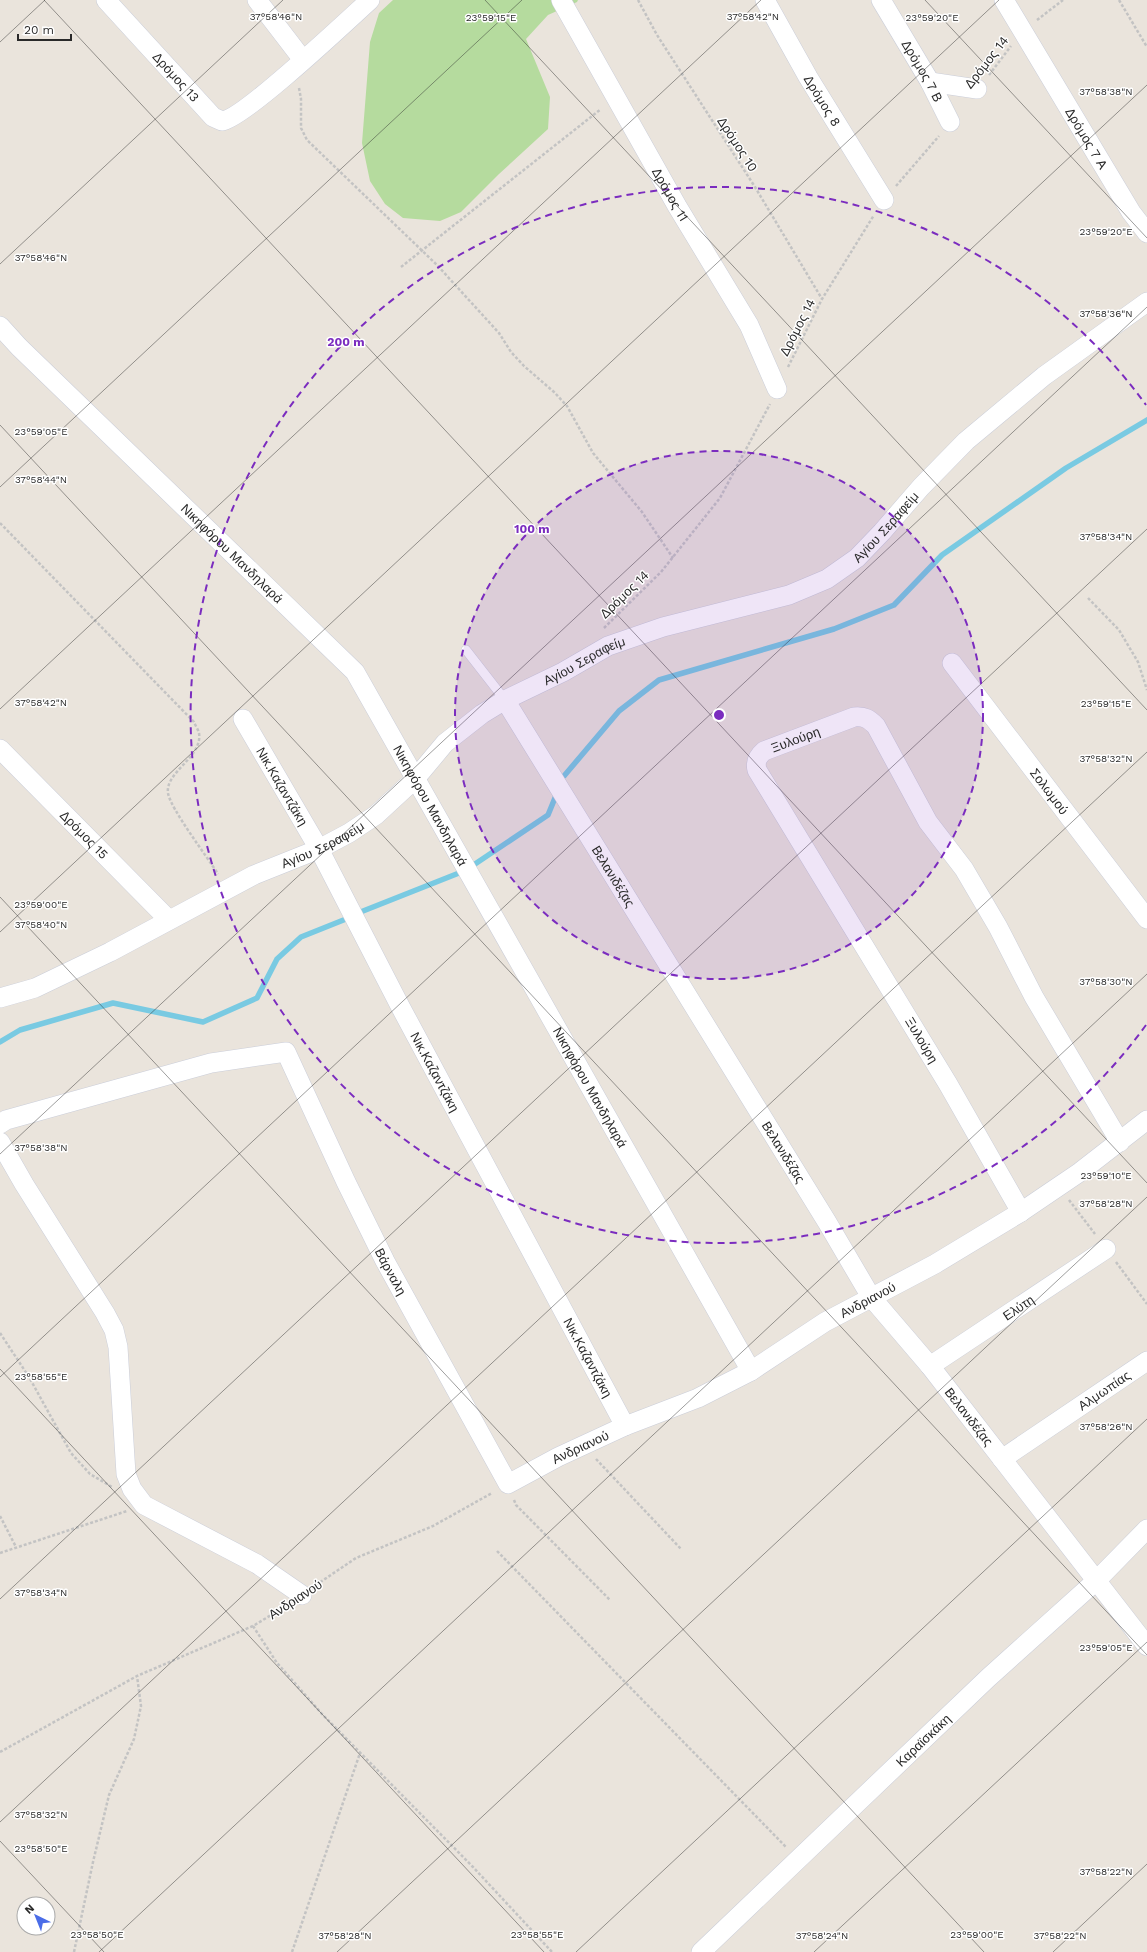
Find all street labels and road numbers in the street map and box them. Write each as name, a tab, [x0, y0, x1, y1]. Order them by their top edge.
street label: Δρόμος 14	[961, 33, 1011, 91]
street label: Δρόμος 7 Β	[899, 37, 946, 104]
street label: Δρόμος 13	[149, 49, 202, 105]
street label: Δρόμος 8	[801, 73, 844, 129]
street label: Δρόμος 7 Α	[1062, 105, 1111, 172]
street label: Δρόμος 10	[714, 114, 761, 174]
street label: Δρόμος 11	[649, 165, 691, 224]
street label: Δρόμος 14	[777, 296, 818, 358]
street label: Αγίου Σεραφείμ	[850, 488, 922, 566]
street label: Νικηφόρου Μανδηλαρά	[178, 501, 286, 607]
street label: Δρόμος 14	[597, 567, 652, 621]
street label: Αγίου Σεραφείμ	[541, 634, 627, 688]
street label: Ξυλούρη	[769, 724, 822, 756]
street label: Νικηφόρου Μανδηλαρά	[390, 743, 470, 869]
street label: Νικ.Καζαντζάκη	[253, 745, 311, 828]
street label: Σολωμού	[1027, 765, 1071, 817]
street label: Δρόμος 15	[57, 807, 111, 862]
street label: Αγίου Σεραφείμ	[279, 818, 367, 871]
street label: Βελανιδέζας	[589, 843, 638, 910]
street label: Ξυλούρη	[902, 1015, 941, 1066]
street label: Νικηφόρου Μανδηλαρά	[550, 1025, 630, 1151]
street label: Νικ.Καζαντζάκη	[407, 1030, 462, 1115]
street label: Βελανιδέζας	[759, 1119, 808, 1186]
street label: Βάρναλη	[372, 1246, 409, 1298]
street label: Ανδριανού	[837, 1279, 898, 1321]
street label: Ελύτη	[1000, 1292, 1037, 1323]
street label: Νικ.Καζαντζάκη	[560, 1315, 615, 1400]
street label: Αλμωπίας	[1075, 1368, 1133, 1413]
street label: Βελανιδέζας	[942, 1385, 996, 1449]
street label: Ανδριανού	[549, 1428, 611, 1467]
street label: Ανδριανού	[266, 1577, 325, 1622]
street label: Καραϊσκάκη	[893, 1711, 954, 1770]

